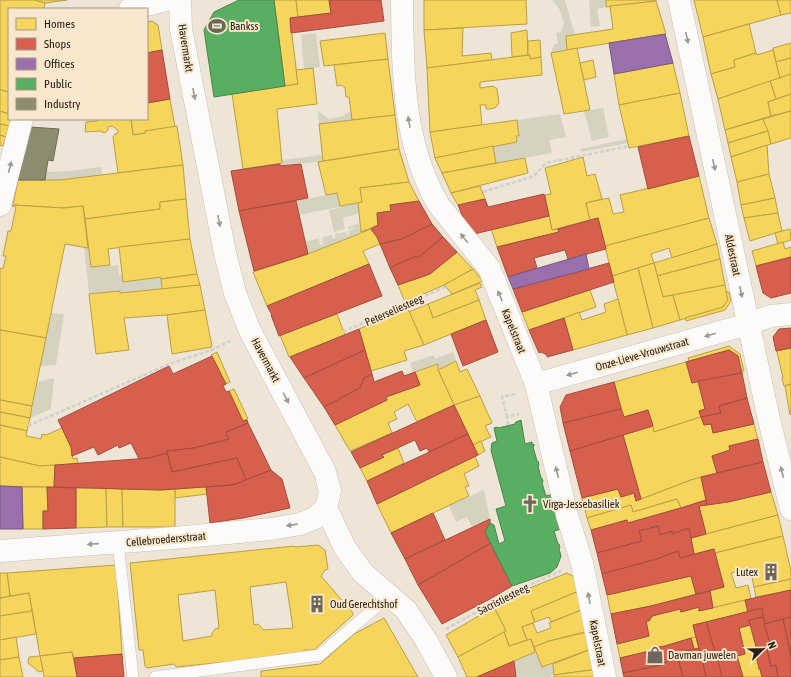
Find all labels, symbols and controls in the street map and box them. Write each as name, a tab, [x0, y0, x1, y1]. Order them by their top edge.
legend	[8, 8, 148, 120]
sports icon: Bankss	[207, 16, 227, 36]
text: Homes	[44, 17, 75, 31]
place label: Bankss	[230, 20, 258, 32]
street label: Havermarkt	[176, 23, 196, 73]
one-way arrow	[684, 32, 690, 44]
text: Shops	[44, 37, 70, 51]
text: Offices	[44, 57, 74, 71]
text: Public	[44, 77, 72, 91]
one-way arrow	[191, 88, 197, 100]
text: Industry	[44, 97, 81, 111]
one-way arrow	[406, 116, 412, 128]
one-way arrow	[712, 159, 718, 171]
one-way arrow	[7, 161, 13, 173]
one-way arrow	[216, 215, 222, 227]
one-way arrow	[460, 232, 469, 243]
street label: Aldestraat	[723, 233, 743, 277]
one-way arrow	[739, 286, 745, 299]
one-way arrow	[496, 289, 502, 301]
street label: Peterseliesteeg	[363, 292, 425, 328]
street label: Kapelstraat	[500, 307, 528, 355]
one-way arrow	[704, 332, 716, 338]
street label: Onze-Lieve-Vrouwstraat	[594, 335, 690, 373]
street label: Havermarkt	[249, 336, 283, 384]
one-way arrow	[565, 371, 577, 377]
one-way arrow	[283, 392, 290, 404]
one-way arrow	[778, 465, 784, 478]
one-way arrow	[553, 466, 559, 478]
church icon: Virga-Jessebasiliek	[520, 494, 540, 514]
place label: Virga-Jessebasiliek	[543, 498, 620, 510]
one-way arrow	[286, 523, 298, 529]
street label: Cellebroedersstraat	[126, 530, 206, 548]
one-way arrow	[87, 541, 99, 548]
building icon: Lutex	[761, 562, 781, 582]
place label: Lutex	[736, 566, 759, 578]
street label: Sacristiesteeg	[475, 581, 531, 617]
one-way arrow	[586, 591, 592, 604]
building icon: Oud Gerechtshof	[307, 594, 327, 614]
place label: Oud Gerechtshof	[330, 598, 397, 610]
street label: Kapelstraat	[588, 619, 608, 667]
north arrow	[743, 629, 783, 669]
text: N	[765, 640, 779, 650]
shop icon: Davman juwelen	[645, 645, 665, 665]
place label: Davman juwelen	[668, 649, 736, 661]

